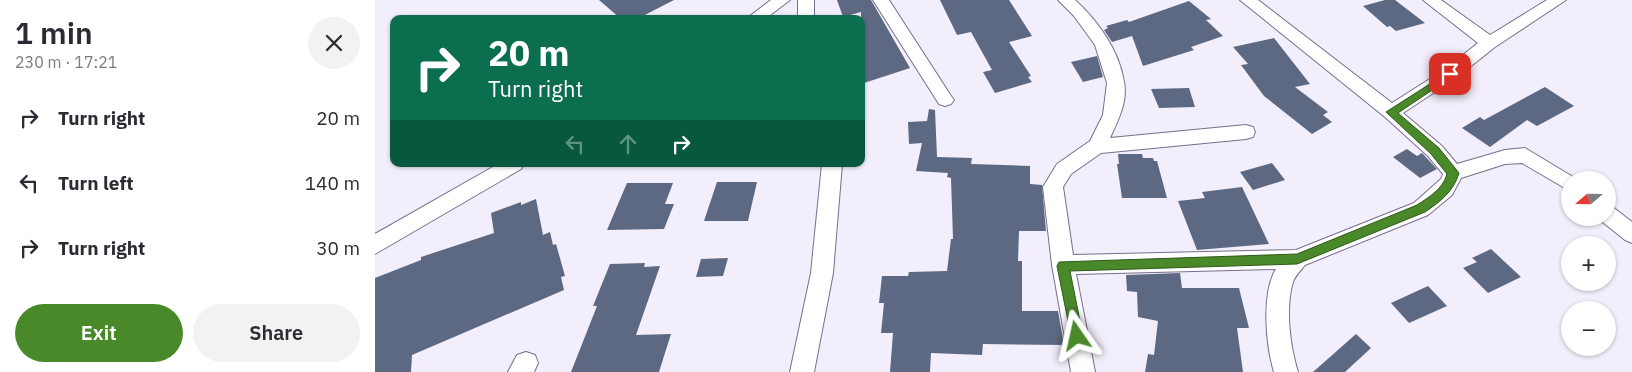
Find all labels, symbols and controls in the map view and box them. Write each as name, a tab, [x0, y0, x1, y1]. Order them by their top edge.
text: 1 min	[15, 13, 93, 52]
button: close	[308, 17, 360, 69]
text: 20 m	[488, 30, 570, 76]
icon: right	[405, 35, 470, 100]
text: 230 m · 17:21	[15, 52, 117, 72]
pin	[1429, 53, 1471, 95]
icon: arrive	[1436, 60, 1464, 88]
text: Turn right	[488, 74, 583, 103]
icon: right	[15, 104, 43, 132]
text: Turn right	[58, 106, 145, 130]
text: 20 m	[316, 106, 360, 130]
icon: left	[561, 130, 589, 158]
icon: ahead	[614, 130, 642, 158]
icon: right	[667, 130, 695, 158]
icon: left	[15, 169, 43, 197]
text: Turn left	[58, 171, 134, 195]
text: 140 m	[305, 171, 360, 195]
north arrow	[1561, 171, 1616, 226]
map controls	[1561, 171, 1616, 356]
icon: right	[15, 234, 43, 262]
text: Turn right	[58, 236, 145, 260]
text: 30 m	[316, 236, 360, 260]
button: +	[1561, 236, 1616, 291]
button: −	[1561, 301, 1616, 356]
button: Exit	[15, 304, 183, 362]
button: Share	[193, 304, 360, 362]
position arrow	[1050, 309, 1102, 361]

